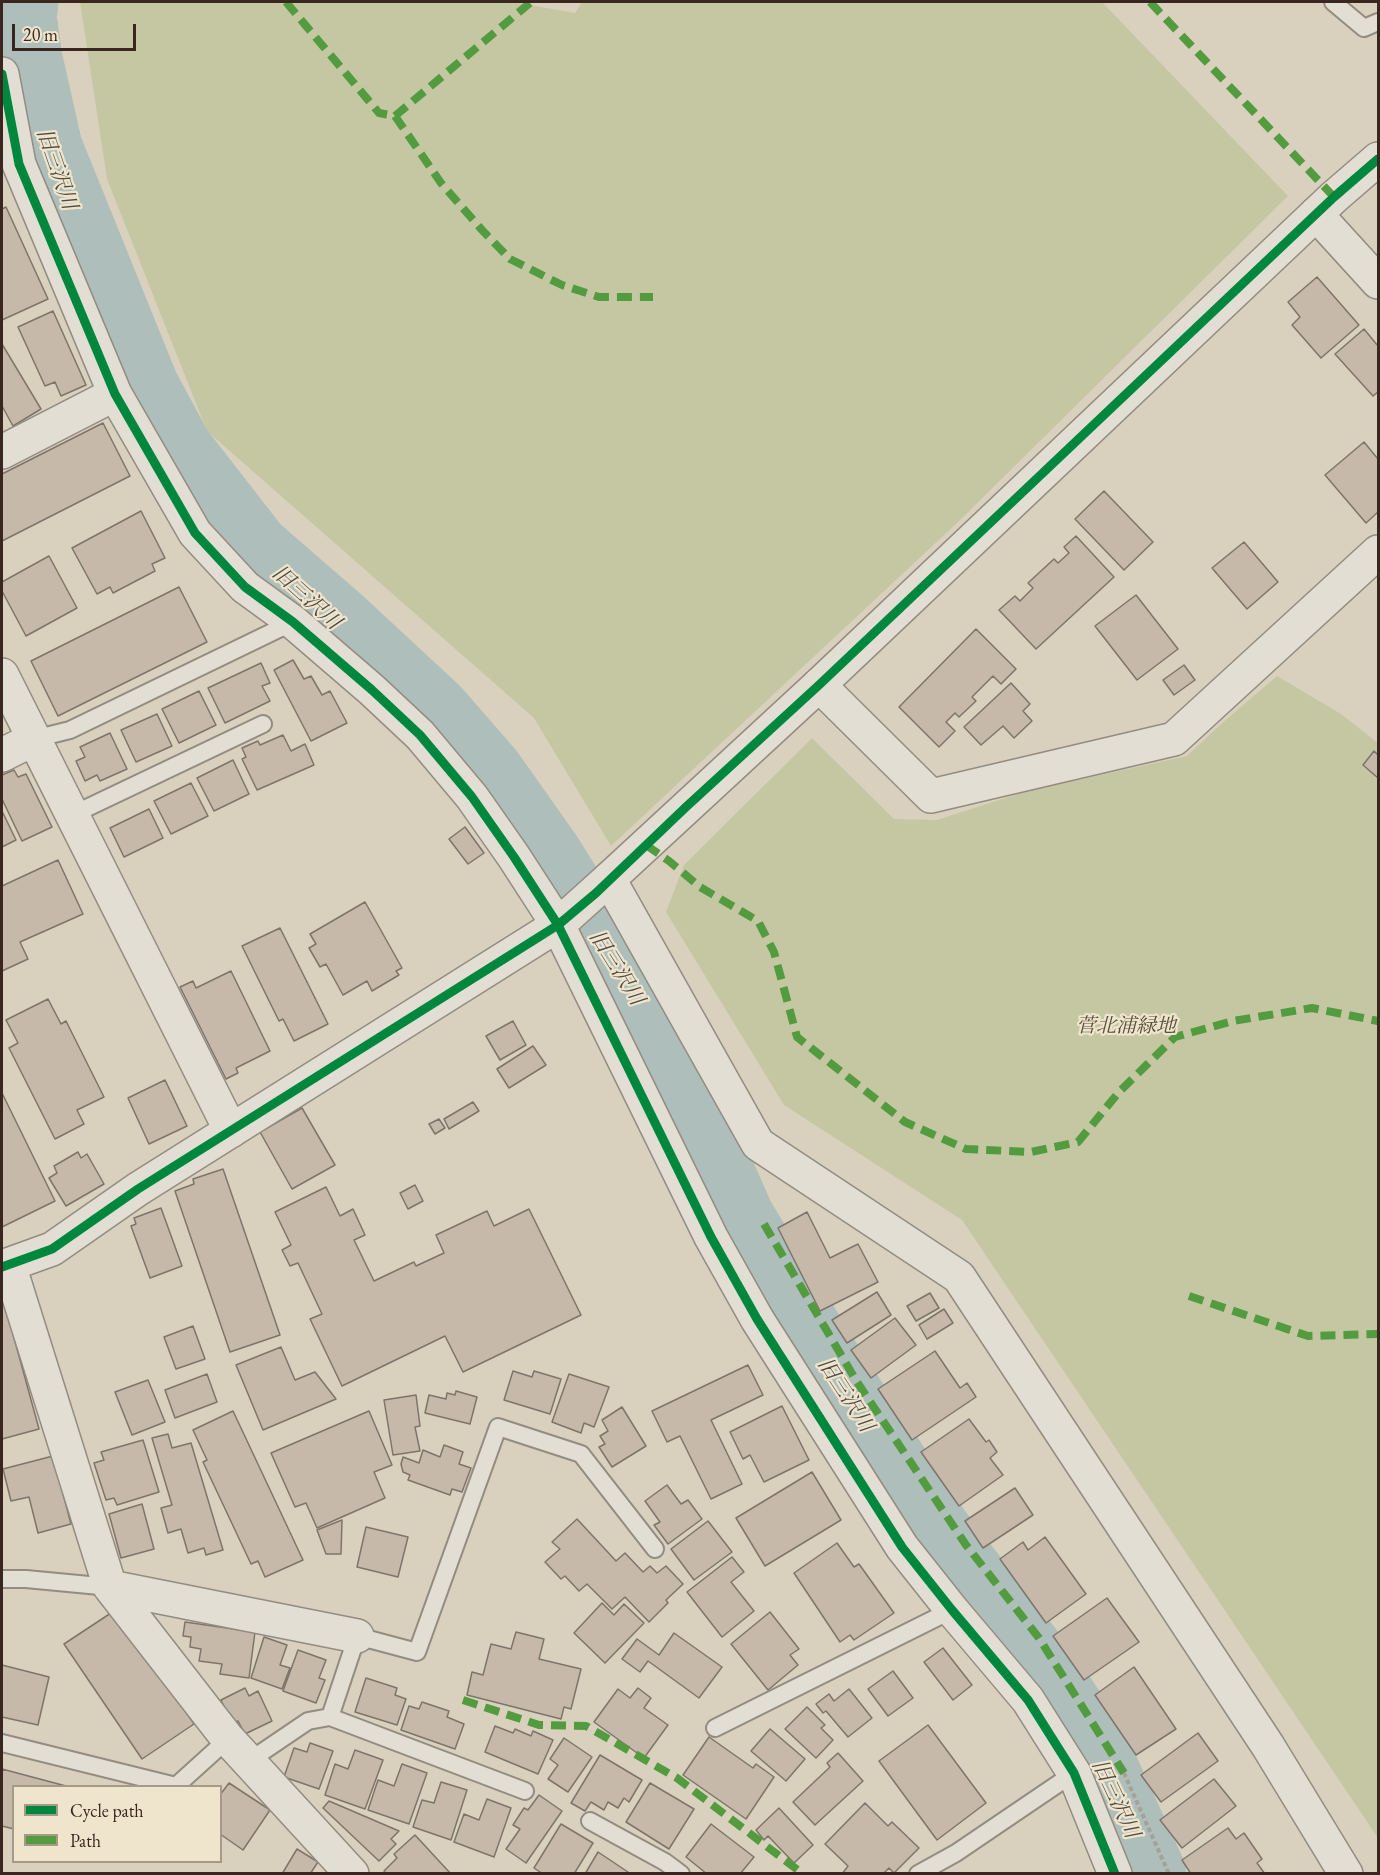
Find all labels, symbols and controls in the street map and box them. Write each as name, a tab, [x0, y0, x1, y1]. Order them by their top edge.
scale bar	[15, 12, 140, 50]
text: 20 m	[23, 23, 58, 46]
water label: 旧三沢川	[30, 125, 82, 213]
water label: 旧三沢川	[266, 561, 346, 635]
water label: 旧三沢川	[583, 926, 649, 1010]
park label: 菅北浦緑地	[1076, 1015, 1176, 1039]
water label: 旧三沢川	[812, 1353, 878, 1437]
water label: 旧三沢川	[1086, 1756, 1144, 1842]
legend	[12, 1785, 222, 1863]
text: Cycle path	[70, 1799, 144, 1822]
text: Path	[70, 1829, 101, 1852]

